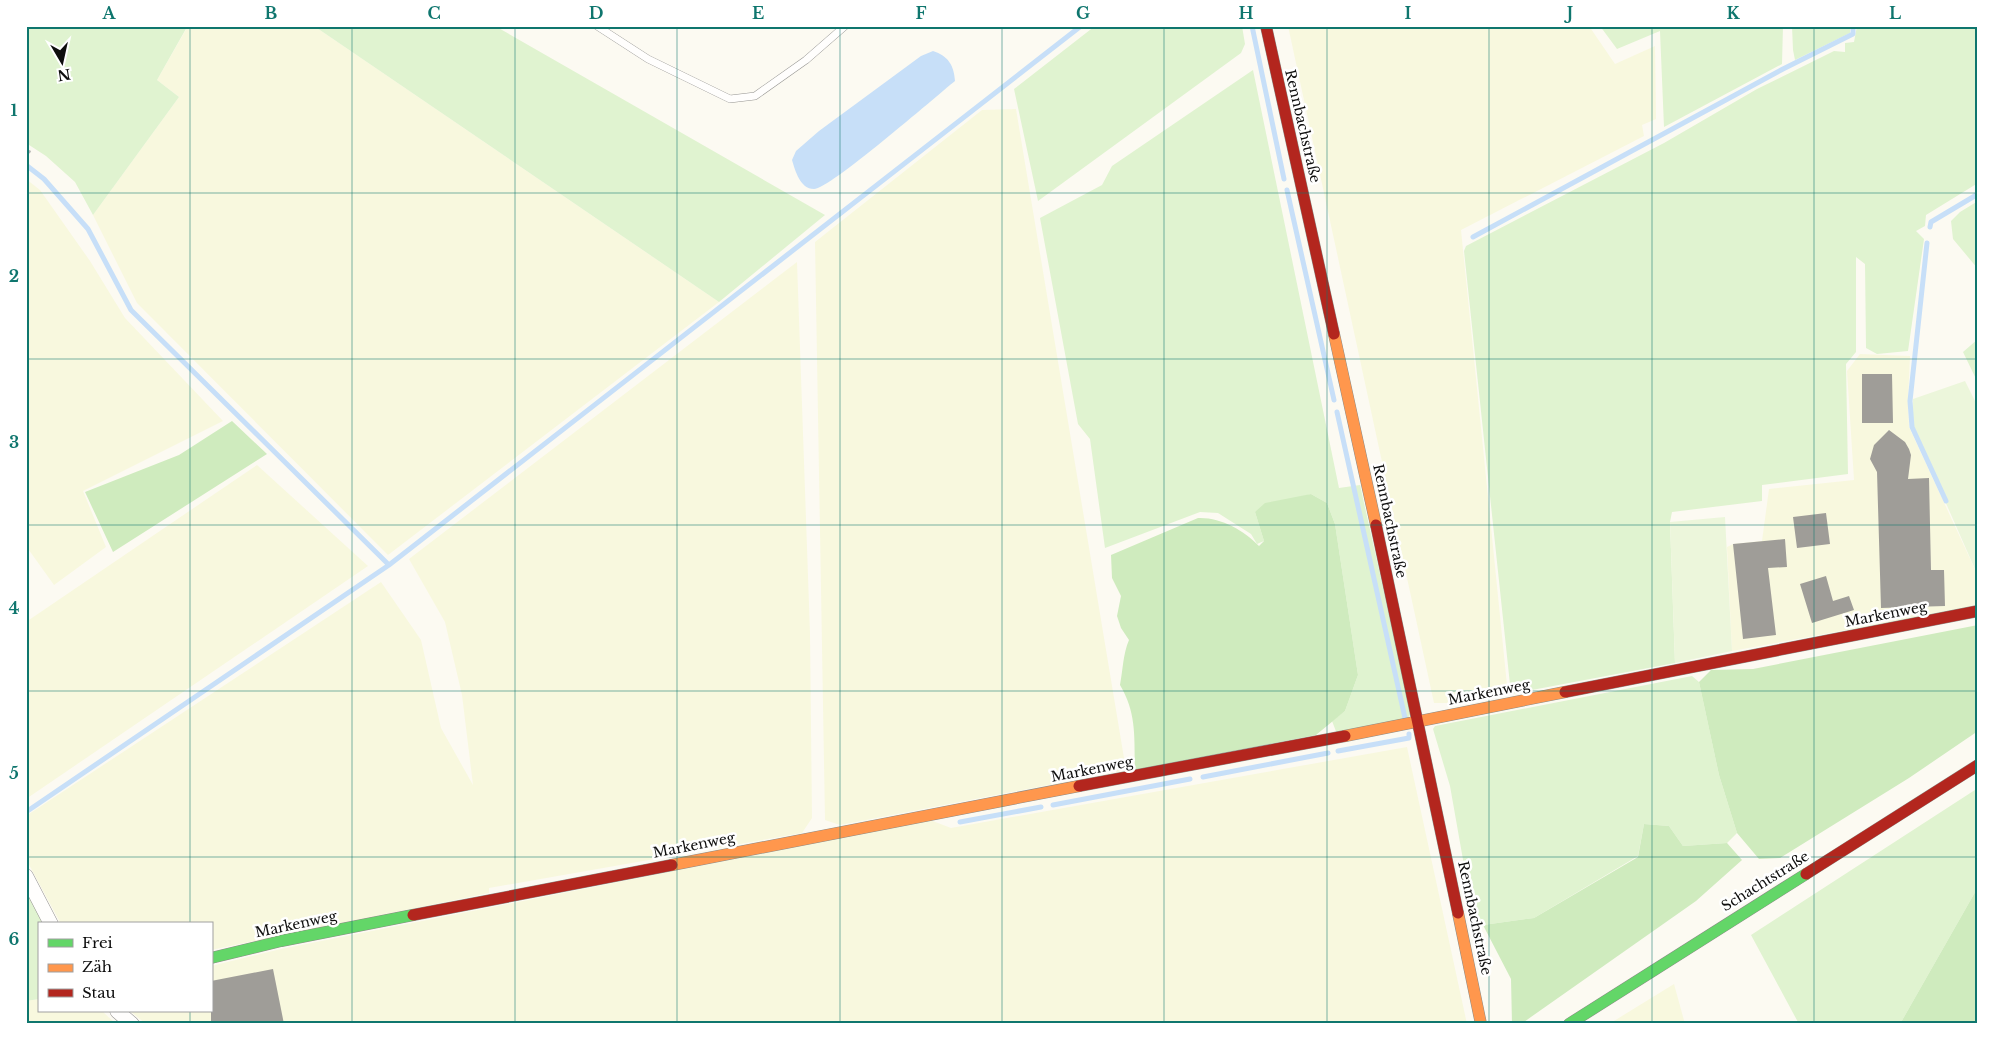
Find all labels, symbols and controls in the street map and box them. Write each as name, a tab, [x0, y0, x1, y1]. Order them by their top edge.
text: A	[102, 3, 117, 23]
text: B	[265, 3, 278, 23]
text: C	[427, 3, 441, 23]
text: D	[589, 3, 603, 23]
text: E	[752, 3, 764, 23]
text: F	[915, 3, 927, 23]
text: G	[1076, 3, 1090, 23]
text: H	[1238, 3, 1254, 23]
text: I	[1405, 3, 1412, 23]
text: J	[1564, 3, 1573, 23]
text: K	[1726, 3, 1740, 23]
text: L	[1889, 3, 1901, 23]
north arrow	[38, 38, 88, 88]
text: N	[56, 65, 72, 85]
street label: Rennbachstraße	[1281, 67, 1325, 185]
text: 1	[11, 100, 18, 120]
text: 2	[9, 266, 19, 286]
text: 3	[9, 432, 19, 452]
street label: Rennbachstraße	[1369, 462, 1411, 580]
street label: Markenweg	[1843, 597, 1929, 631]
text: 4	[9, 598, 19, 618]
street label: Markenweg	[1446, 675, 1532, 709]
street label: Markenweg	[1049, 752, 1135, 786]
text: 5	[9, 763, 19, 783]
street label: Markenweg	[651, 828, 737, 862]
street label: Schachtstraße	[1718, 847, 1812, 915]
street label: Rennbachstraße	[1454, 859, 1496, 977]
street label: Markenweg	[253, 906, 339, 941]
legend	[38, 922, 212, 1012]
text: 6	[9, 929, 20, 949]
text: Frei	[82, 933, 113, 952]
text: Zäh	[82, 957, 112, 976]
text: Stau	[82, 983, 116, 1002]

